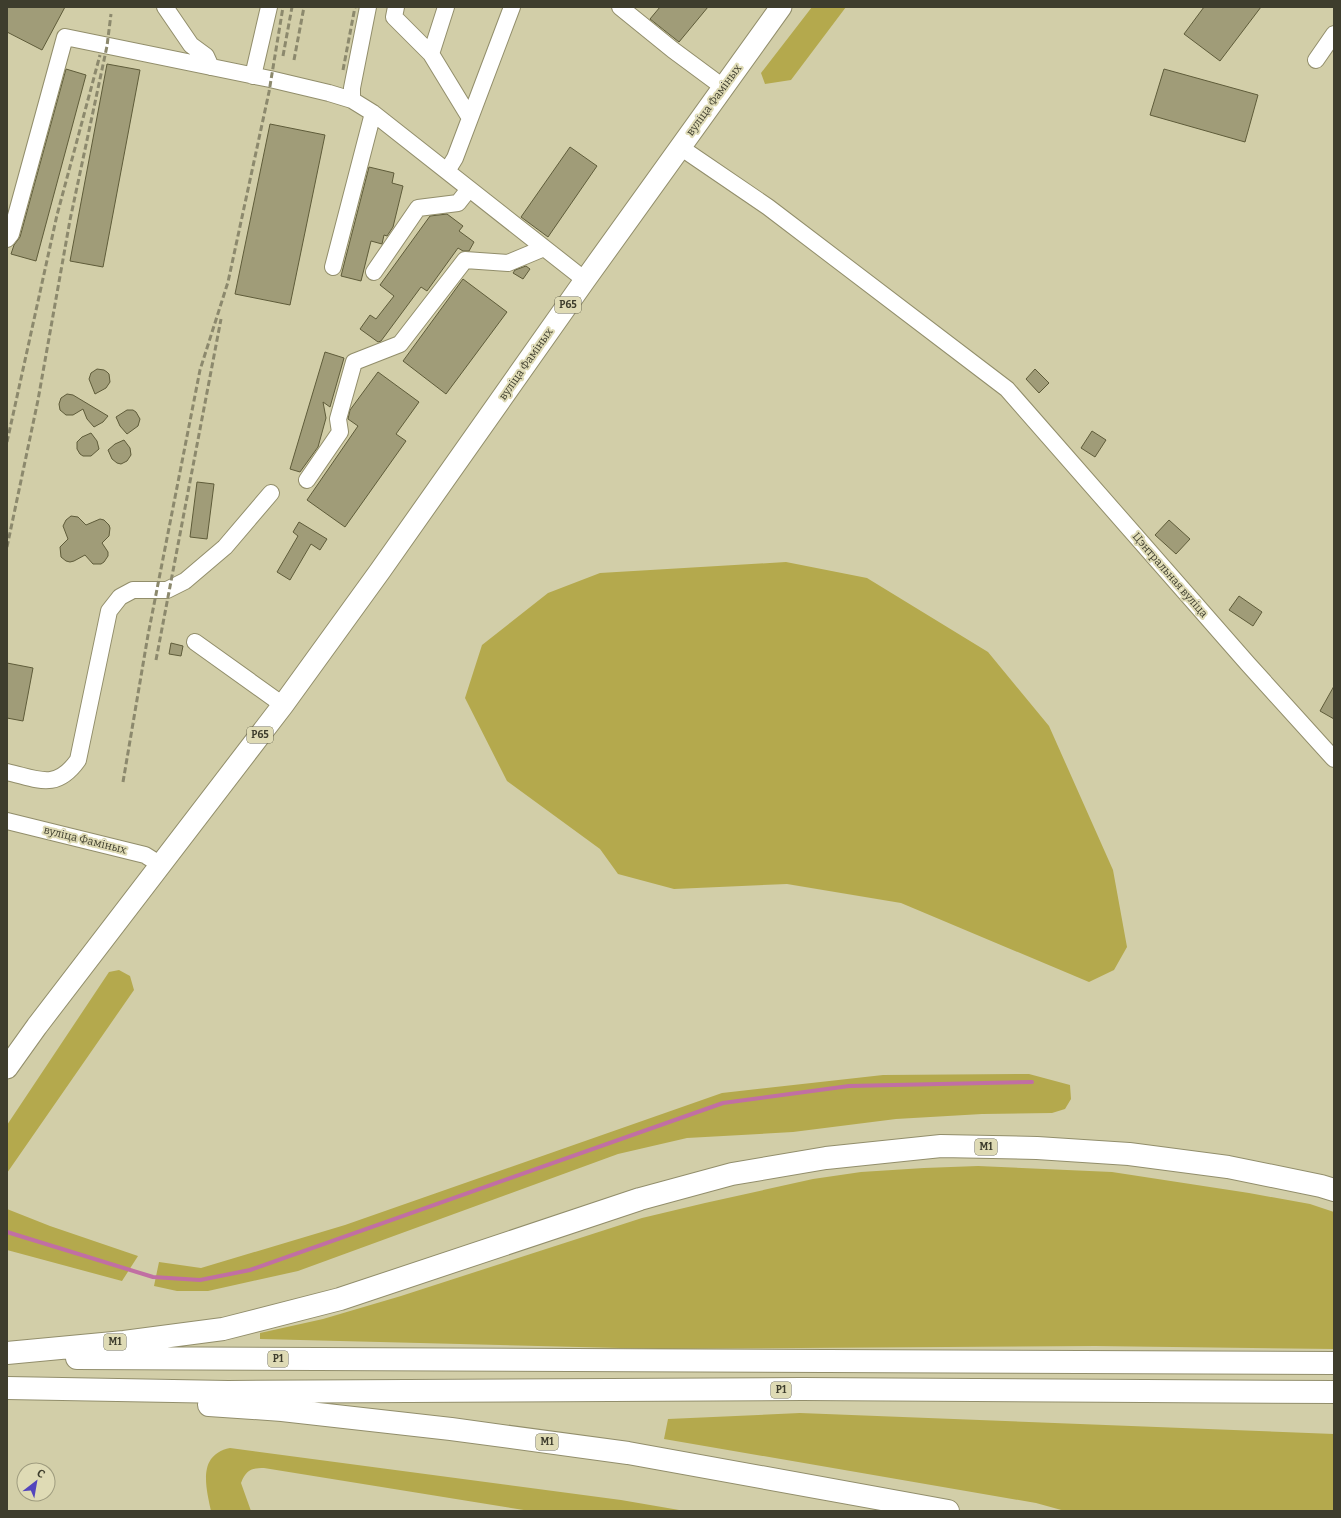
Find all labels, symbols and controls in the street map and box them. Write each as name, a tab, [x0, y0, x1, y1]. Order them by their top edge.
street label: вуліца Фаміных	[684, 62, 744, 138]
road number: Р65	[555, 297, 581, 313]
street label: вуліца Фаміных	[496, 325, 556, 403]
street label: Цэнтральная вуліца	[1130, 530, 1210, 620]
road number: Р65	[247, 727, 273, 743]
street label: вуліца Фаміных	[42, 823, 128, 857]
road number: М1	[975, 1139, 997, 1155]
road number: М1	[104, 1334, 126, 1350]
road number: Р1	[268, 1351, 288, 1367]
road number: Р1	[771, 1382, 791, 1398]
road number: М1	[536, 1434, 558, 1450]
north arrow	[16, 1462, 56, 1502]
text: С	[35, 1466, 47, 1481]

